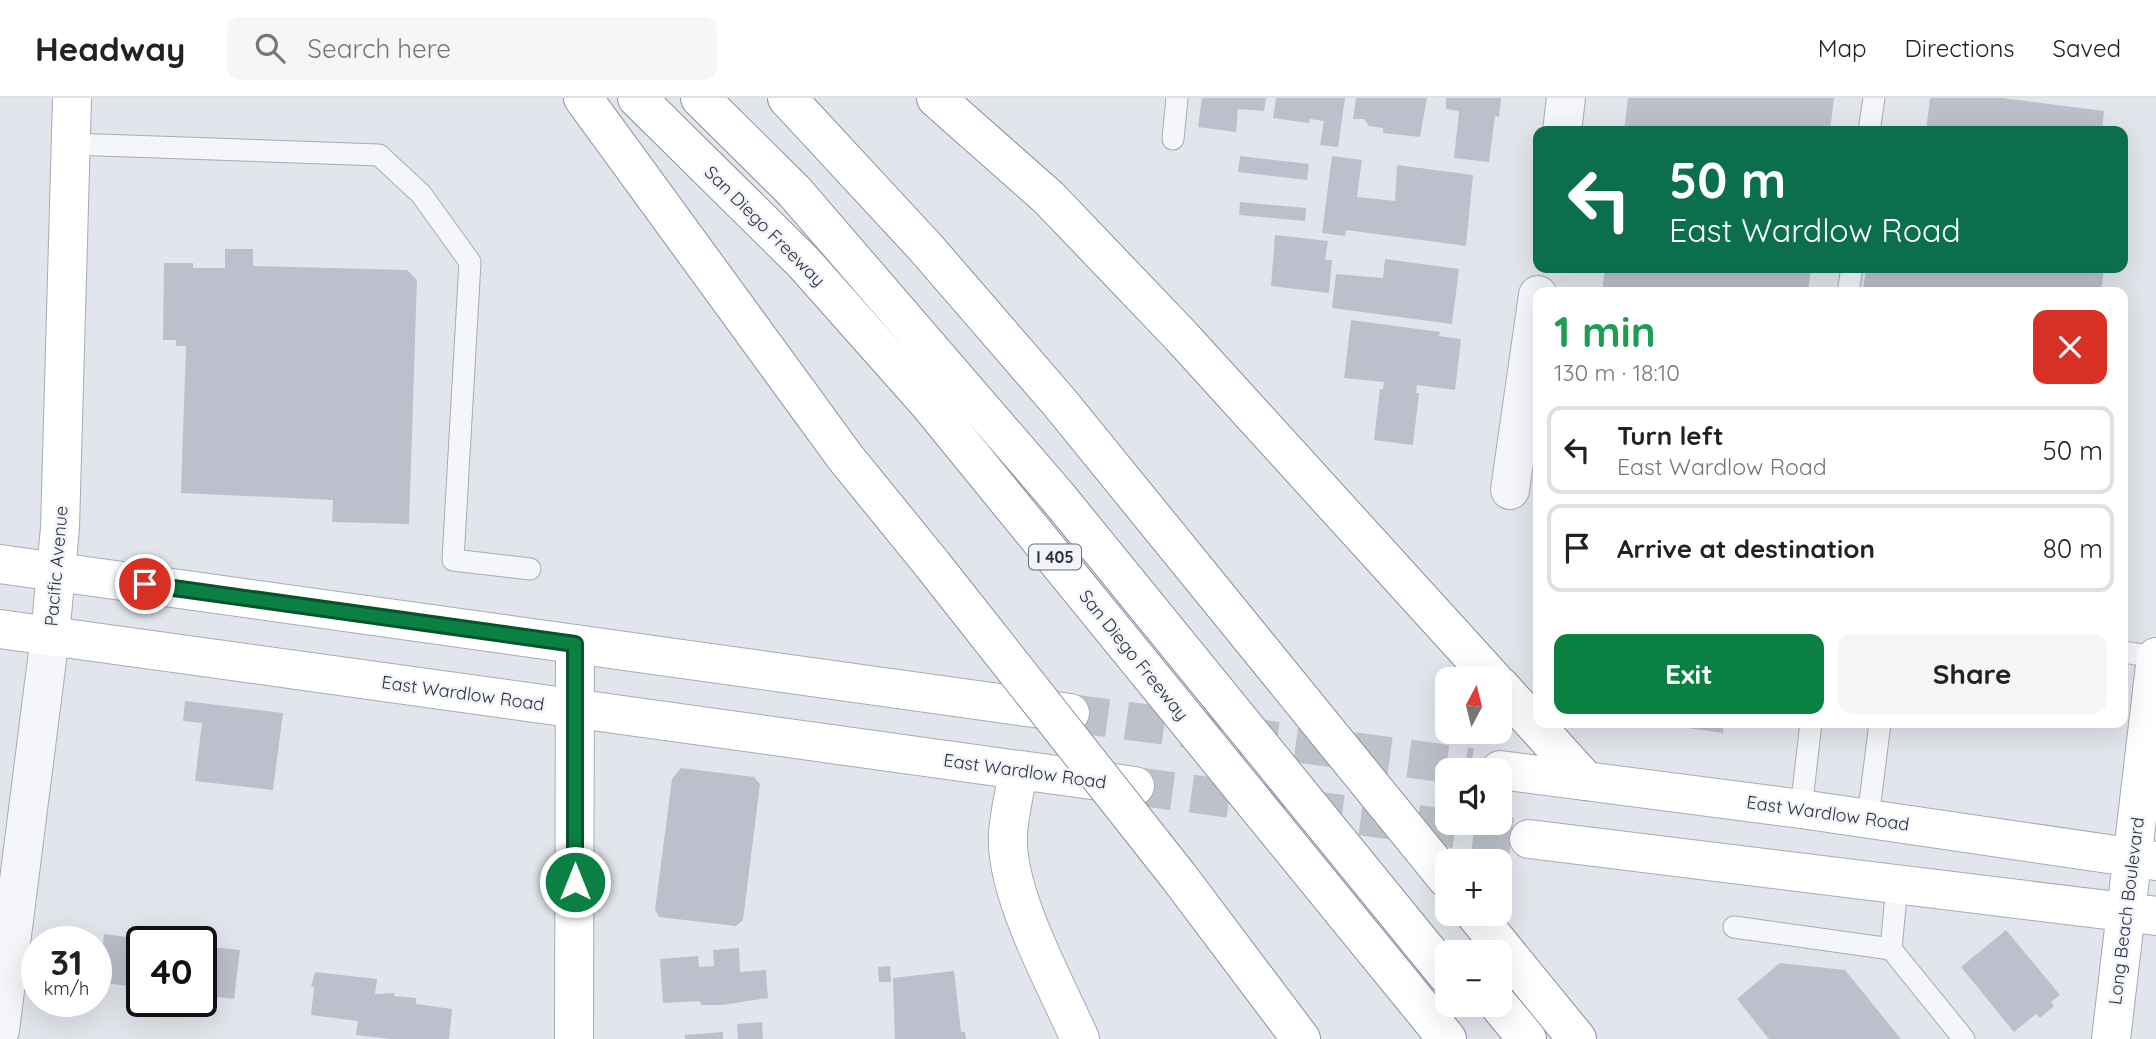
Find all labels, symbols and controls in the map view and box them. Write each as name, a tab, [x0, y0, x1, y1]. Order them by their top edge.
search box	[227, 17, 717, 80]
text: Headway	[35, 28, 185, 69]
icon: search	[251, 29, 289, 67]
text: Search here	[307, 32, 451, 65]
text: Map	[1818, 33, 1867, 63]
text: Directions	[1905, 33, 2015, 63]
text: Saved	[2053, 33, 2121, 63]
text: 50 m	[1669, 149, 1786, 210]
icon: left	[1554, 154, 1645, 245]
street label: San Diego Freeway	[700, 161, 830, 291]
text: East Wardlow Road	[1669, 210, 1961, 250]
text: 1 min	[1554, 305, 1656, 358]
button: close	[2033, 310, 2107, 384]
text: 130 m · 18:10	[1554, 358, 1680, 387]
text: Turn left	[1617, 419, 1724, 452]
icon: left	[1558, 431, 1596, 469]
text: 50 m	[2043, 434, 2103, 467]
text: East Wardlow Road	[1617, 452, 1827, 481]
street label: Pacific Avenue	[39, 505, 73, 627]
icon: arrive	[1558, 529, 1596, 567]
text: Arrive at destination	[1617, 532, 1875, 565]
text: 80 m	[2043, 532, 2103, 565]
road number: I 405	[1029, 544, 1081, 570]
pin	[115, 554, 175, 614]
icon: arrive	[126, 565, 164, 603]
street label: San Diego Freeway	[1074, 585, 1194, 725]
button: Exit	[1554, 634, 1824, 714]
button: Share	[1838, 634, 2107, 714]
north arrow	[1435, 667, 1512, 744]
map controls	[1435, 667, 1512, 1017]
street label: East Wardlow Road	[380, 670, 546, 716]
street label: East Wardlow Road	[942, 748, 1108, 794]
button: sound	[1435, 758, 1512, 835]
street label: East Wardlow Road	[1745, 790, 1911, 836]
street label: Long Beach Boulevard	[2103, 816, 2149, 1006]
position arrow	[538, 845, 612, 919]
button: +	[1435, 849, 1512, 926]
speed limit sign: 40	[126, 926, 217, 1017]
text: 31	[50, 940, 83, 984]
button: −	[1435, 940, 1512, 1017]
text: km/h	[44, 977, 89, 1000]

